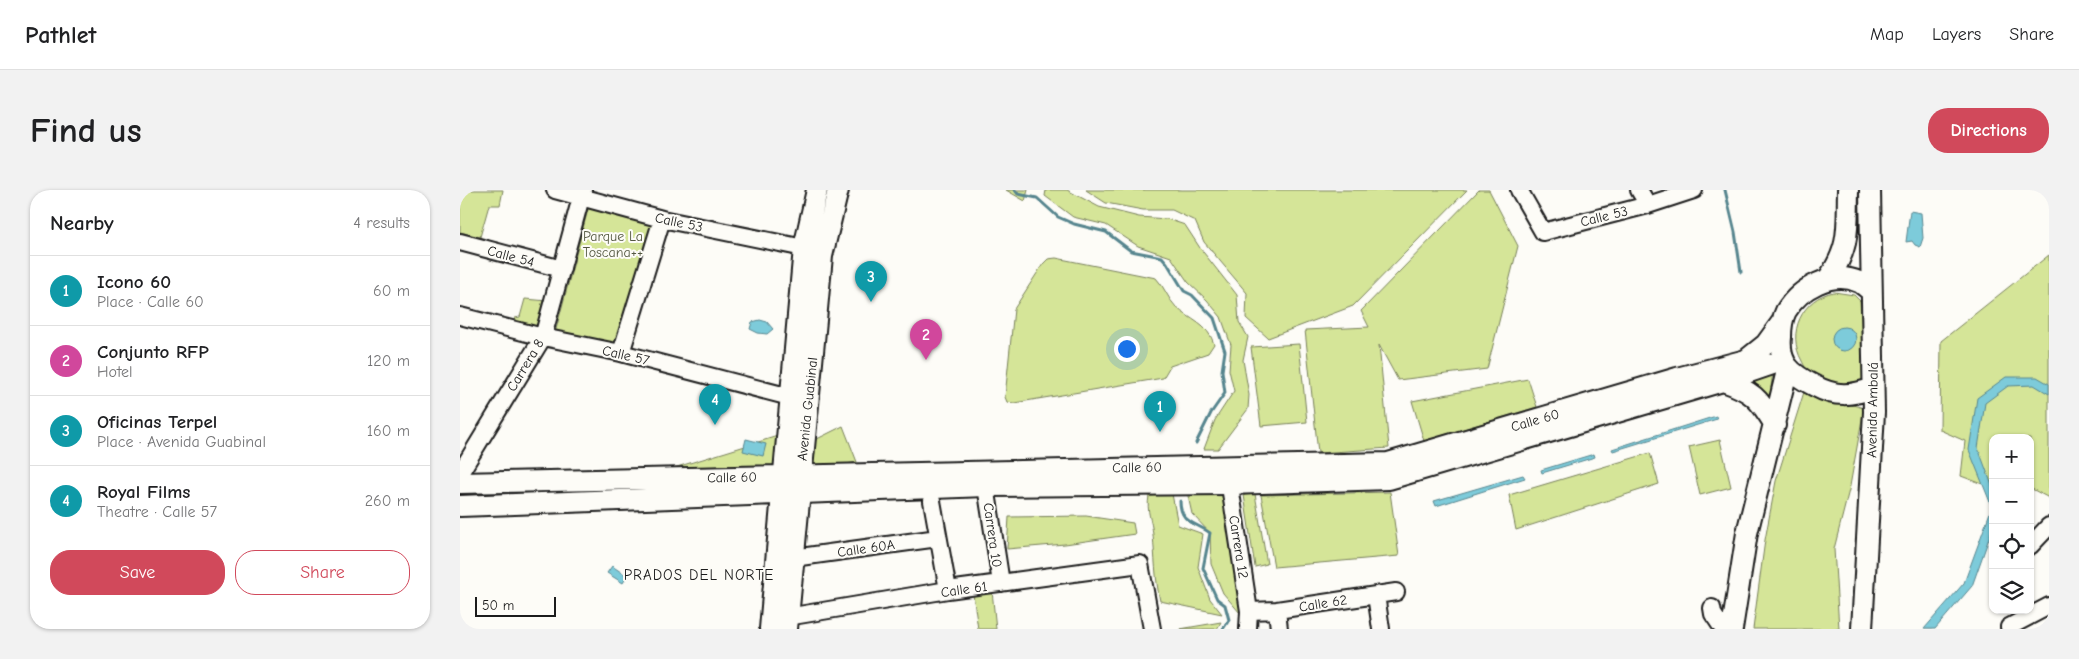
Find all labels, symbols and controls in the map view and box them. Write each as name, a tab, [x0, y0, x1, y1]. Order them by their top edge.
text: Pathlet	[25, 21, 96, 49]
text: Map	[1870, 24, 1904, 45]
text: Layers	[1932, 24, 1981, 45]
text: Share	[2009, 24, 2054, 45]
button: Directions	[1928, 108, 2049, 153]
text: Find us	[30, 110, 142, 151]
street label: Calle 53	[1579, 202, 1630, 231]
street label: Calle 53	[653, 209, 704, 236]
text: Nearby	[50, 211, 114, 235]
text: 4 results	[353, 214, 410, 232]
park label: Parque La Toscana++	[583, 228, 643, 261]
street label: Calle 54	[485, 242, 536, 271]
pin: 3	[855, 261, 887, 302]
text: Icono 60	[97, 271, 171, 293]
text: 1	[63, 282, 69, 300]
text: 60 m	[373, 282, 410, 300]
text: Place · Calle 60	[97, 293, 204, 311]
pin: 2	[910, 319, 942, 360]
street label: Carrera 8	[503, 336, 548, 395]
your location	[1114, 336, 1140, 362]
text: Conjunto RFP	[97, 341, 209, 363]
street label: Calle 57	[601, 342, 651, 369]
text: 2	[62, 352, 70, 370]
text: 120 m	[367, 352, 410, 370]
street label: Avenida Guabinal	[794, 356, 821, 462]
street label: Avenida Ambalá	[1863, 362, 1882, 458]
text: Hotel	[97, 363, 133, 381]
pin: 4	[699, 384, 731, 425]
pin: 1	[1144, 391, 1176, 432]
street label: Calle 60	[1509, 405, 1561, 436]
text: Oficinas Terpel	[97, 411, 217, 433]
text: 3	[62, 422, 70, 440]
text: 160 m	[367, 422, 410, 440]
text: Place · Avenida Guabinal	[97, 433, 266, 451]
map controls	[1989, 434, 2034, 614]
button: +	[1989, 434, 2034, 479]
street label: Calle 60	[1112, 459, 1162, 476]
street label: Calle 60	[707, 469, 757, 486]
button: −	[1989, 479, 2034, 524]
text: Royal Films	[97, 481, 190, 503]
text: 4	[62, 492, 70, 510]
text: 260 m	[365, 492, 410, 510]
street label: Carrera 10	[980, 502, 1005, 568]
text: Theatre · Calle 57	[97, 503, 217, 521]
street label: Carrera 12	[1225, 514, 1252, 580]
button: locate	[1989, 524, 2034, 569]
street label: Calle 60A	[836, 536, 896, 561]
button: Save	[50, 550, 225, 595]
button: Share	[235, 550, 410, 595]
district label: PRADOS DEL NORTE	[624, 566, 774, 584]
button: layers	[1989, 569, 2034, 614]
street label: Calle 61	[940, 578, 988, 601]
street label: Calle 62	[1298, 591, 1348, 616]
scale bar	[475, 594, 556, 617]
text: 50 m	[482, 597, 514, 614]

